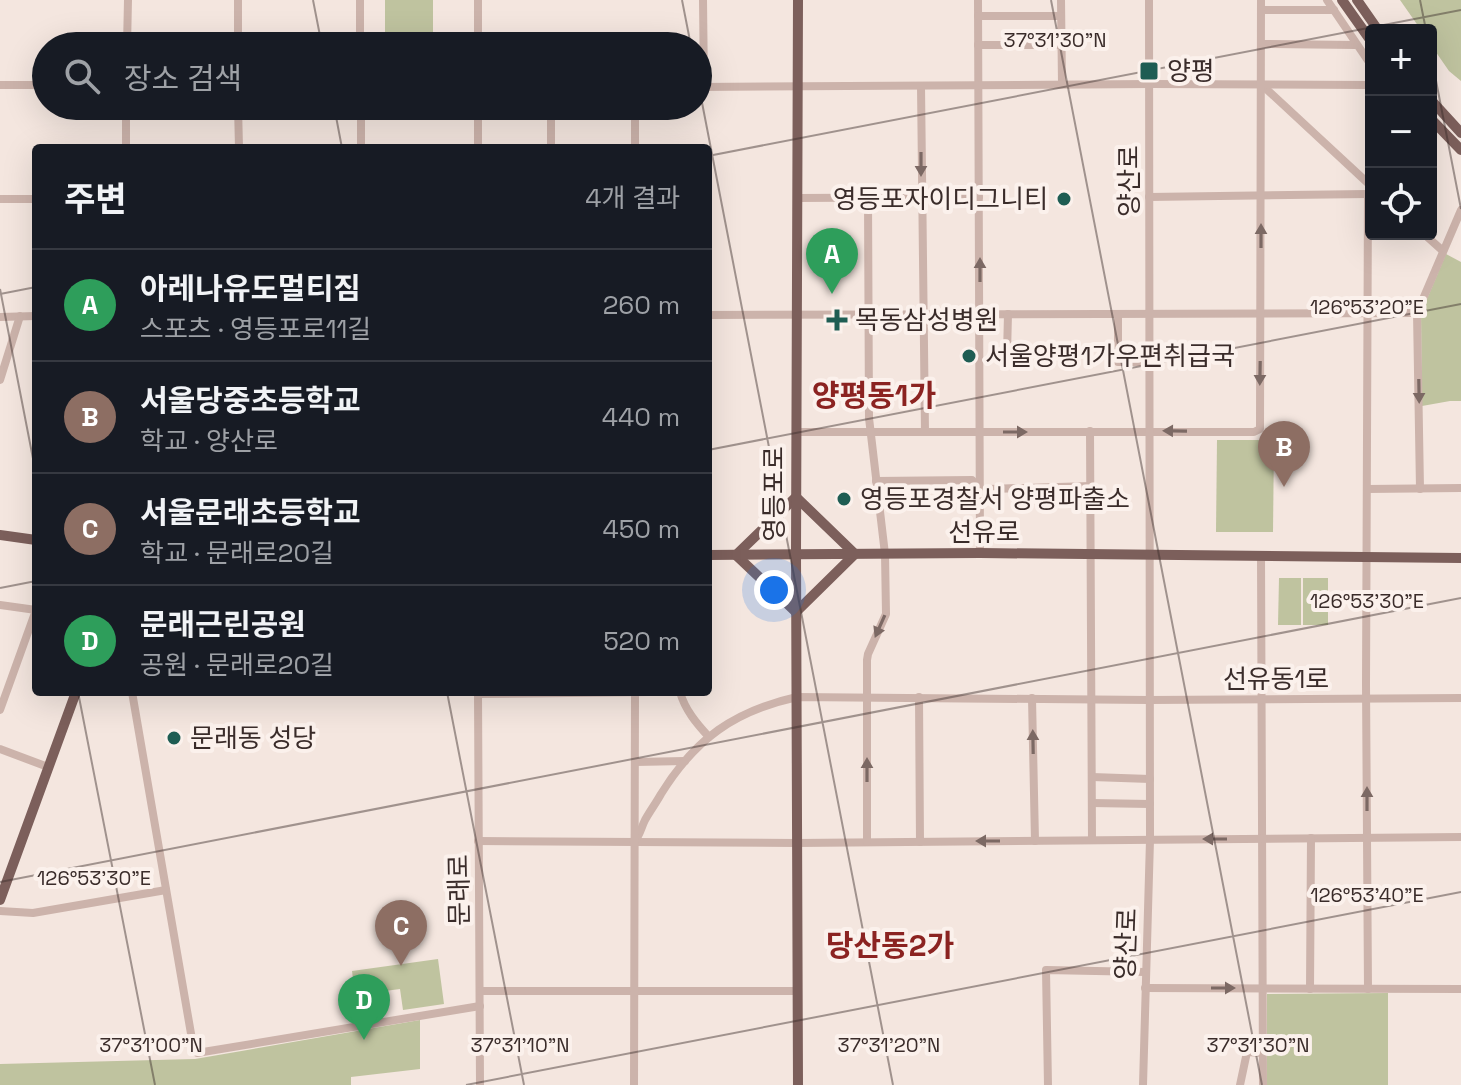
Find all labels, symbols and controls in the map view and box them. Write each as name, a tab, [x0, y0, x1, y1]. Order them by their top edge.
map controls	[1365, 24, 1437, 240]
button: +	[1365, 24, 1437, 96]
text: 37°31'30"N	[1004, 27, 1106, 53]
search box	[32, 32, 712, 120]
icon: search	[60, 54, 104, 98]
place label: 양평	[1167, 54, 1215, 88]
text: 장소 검색	[124, 59, 242, 98]
marker: 양평	[1138, 60, 1160, 82]
button: −	[1365, 96, 1437, 168]
street label: 양산로	[1112, 145, 1146, 217]
one-way arrow	[915, 152, 927, 177]
button: locate	[1365, 168, 1437, 240]
text: 주변	[64, 178, 127, 221]
text: 4개 결과	[585, 181, 680, 215]
place label: 영등포자이디그니티	[833, 182, 1048, 216]
marker: 영등포자이디그니티	[1055, 190, 1073, 208]
one-way arrow	[1255, 223, 1267, 248]
pin: A	[806, 228, 858, 294]
one-way arrow	[974, 257, 986, 282]
text: 아레나유도멀티짐	[140, 269, 361, 308]
text: A	[82, 288, 98, 322]
text: 260 m	[603, 288, 680, 322]
text: 126°53'20"E	[1310, 294, 1424, 320]
place label: 목동삼성병원	[855, 303, 999, 337]
marker: 목동삼성병원	[826, 309, 848, 331]
text: 스포츠 · 영등포로11길	[140, 312, 371, 346]
place label: 서울양평1가우편취급국	[985, 339, 1235, 373]
marker: 서울양평1가우편취급국	[960, 347, 978, 365]
one-way arrow	[1254, 361, 1266, 386]
district label: 양평동1가	[812, 376, 936, 415]
one-way arrow	[1412, 379, 1425, 404]
text: 서울당중초등학교	[140, 381, 361, 420]
text: B	[81, 400, 99, 434]
text: 440 m	[602, 400, 680, 434]
pin: B	[1258, 421, 1310, 487]
text: 학교 · 양산로	[140, 424, 278, 458]
one-way arrow	[1162, 425, 1187, 438]
one-way arrow	[1003, 426, 1028, 438]
street label: 영등포로	[757, 446, 791, 542]
place label: 영등포경찰서 양평파출소	[860, 482, 1130, 516]
marker: 영등포경찰서 양평파출소	[835, 490, 853, 508]
text: 서울문래초등학교	[140, 493, 361, 532]
text: C	[82, 512, 98, 546]
text: 450 m	[602, 512, 680, 546]
street label: 선유로	[948, 515, 1020, 549]
text: 학교 · 문래로20길	[140, 536, 334, 570]
your location	[754, 570, 794, 610]
text: 126°53'30"E	[1310, 588, 1424, 614]
text: 문래근린공원	[140, 605, 306, 644]
one-way arrow	[874, 614, 887, 638]
text: D	[81, 624, 99, 658]
text: 520 m	[603, 624, 680, 658]
text: 공원 · 문래로20길	[140, 648, 334, 682]
street label: 선유동1로	[1223, 662, 1329, 696]
place label: 문래동 성당	[190, 721, 316, 755]
marker: 문래동 성당	[165, 729, 183, 747]
one-way arrow	[1027, 729, 1039, 754]
one-way arrow	[861, 757, 873, 782]
one-way arrow	[1361, 786, 1373, 811]
one-way arrow	[1202, 833, 1227, 845]
one-way arrow	[975, 835, 1000, 847]
street label: 문래로	[441, 854, 477, 926]
text: 126°53'30"E	[37, 865, 151, 891]
text: 126°53'40"E	[1310, 882, 1424, 908]
pin: C	[375, 900, 427, 966]
street label: 양산로	[1108, 908, 1144, 980]
district label: 당산동2가	[826, 926, 954, 965]
pin: D	[338, 974, 390, 1040]
one-way arrow	[1211, 982, 1236, 994]
text: 37°31'00"N	[99, 1032, 203, 1058]
text: 37°31'10"N	[470, 1032, 570, 1058]
text: 37°31'20"N	[838, 1032, 940, 1058]
text: 37°31'30"N	[1207, 1032, 1309, 1058]

